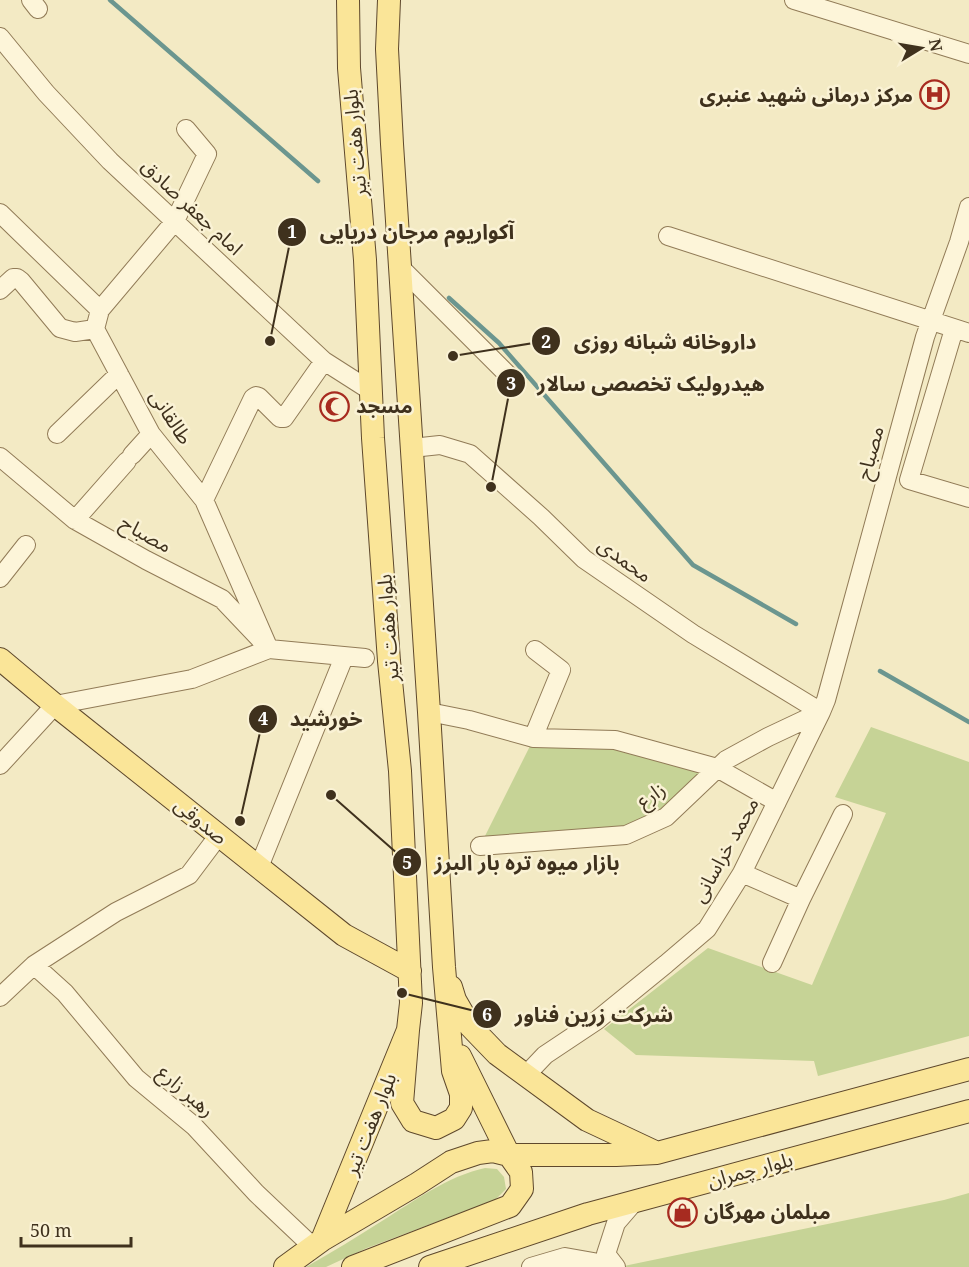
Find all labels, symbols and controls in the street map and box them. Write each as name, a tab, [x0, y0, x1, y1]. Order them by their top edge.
north arrow	[891, 18, 951, 78]
text: N	[924, 37, 948, 54]
hospital icon: مرکز درمانی شهید عنبری	[918, 79, 950, 111]
place label: مرکز درمانی شهید عنبری	[699, 81, 913, 108]
street label: بلوار هفت تیر	[336, 88, 373, 199]
street label: امام جعفر صادق	[134, 152, 249, 262]
callout: آکواریوم مرجان دریایی	[277, 212, 526, 251]
text: آکواریوم مرجان دریایی	[320, 217, 515, 248]
text: 1	[287, 219, 297, 243]
callout: داروخانه شبانه روزی	[531, 322, 768, 361]
text: داروخانه شبانه روزی	[574, 327, 756, 355]
text: 2	[541, 329, 551, 353]
callout: هیدرولیک تخصصی سالار	[496, 364, 777, 403]
text: هیدرولیک تخصصی سالار	[536, 369, 765, 397]
text: 3	[506, 371, 516, 395]
street label: طالقانی	[144, 384, 199, 449]
mosque icon: مسجد	[319, 390, 351, 422]
place label: مسجد	[356, 392, 413, 419]
street label: مصباح	[849, 423, 892, 483]
street label: مصباح	[115, 508, 177, 560]
street label: محمدی	[593, 531, 658, 588]
street label: بلوار هفت تیر	[370, 573, 405, 684]
callout: خورشید	[248, 699, 374, 738]
text: خورشید	[290, 704, 362, 732]
text: 4	[258, 706, 268, 730]
street label: زارع	[631, 775, 671, 816]
street label: صدوقی	[169, 791, 234, 850]
street label: محمد خراسانی	[685, 792, 765, 907]
callout: بازار میوه تره بار البرز	[392, 843, 632, 882]
text: بازار میوه تره بار البرز	[433, 848, 620, 876]
text: 5	[402, 850, 412, 874]
callout: شرکت زرین فناور	[472, 995, 685, 1034]
text: شرکت زرین فناور	[514, 1000, 673, 1028]
text: 6	[482, 1002, 492, 1026]
street label: رهبر زارع	[151, 1058, 221, 1124]
street label: بلوار هفت تیر	[336, 1069, 402, 1180]
street label: بلوار چمران	[704, 1145, 796, 1194]
shop icon: مبلمان مهرگان	[667, 1196, 699, 1228]
place label: مبلمان مهرگان	[704, 1198, 831, 1225]
scale bar	[21, 1210, 130, 1248]
text: 50 m	[30, 1218, 72, 1242]

